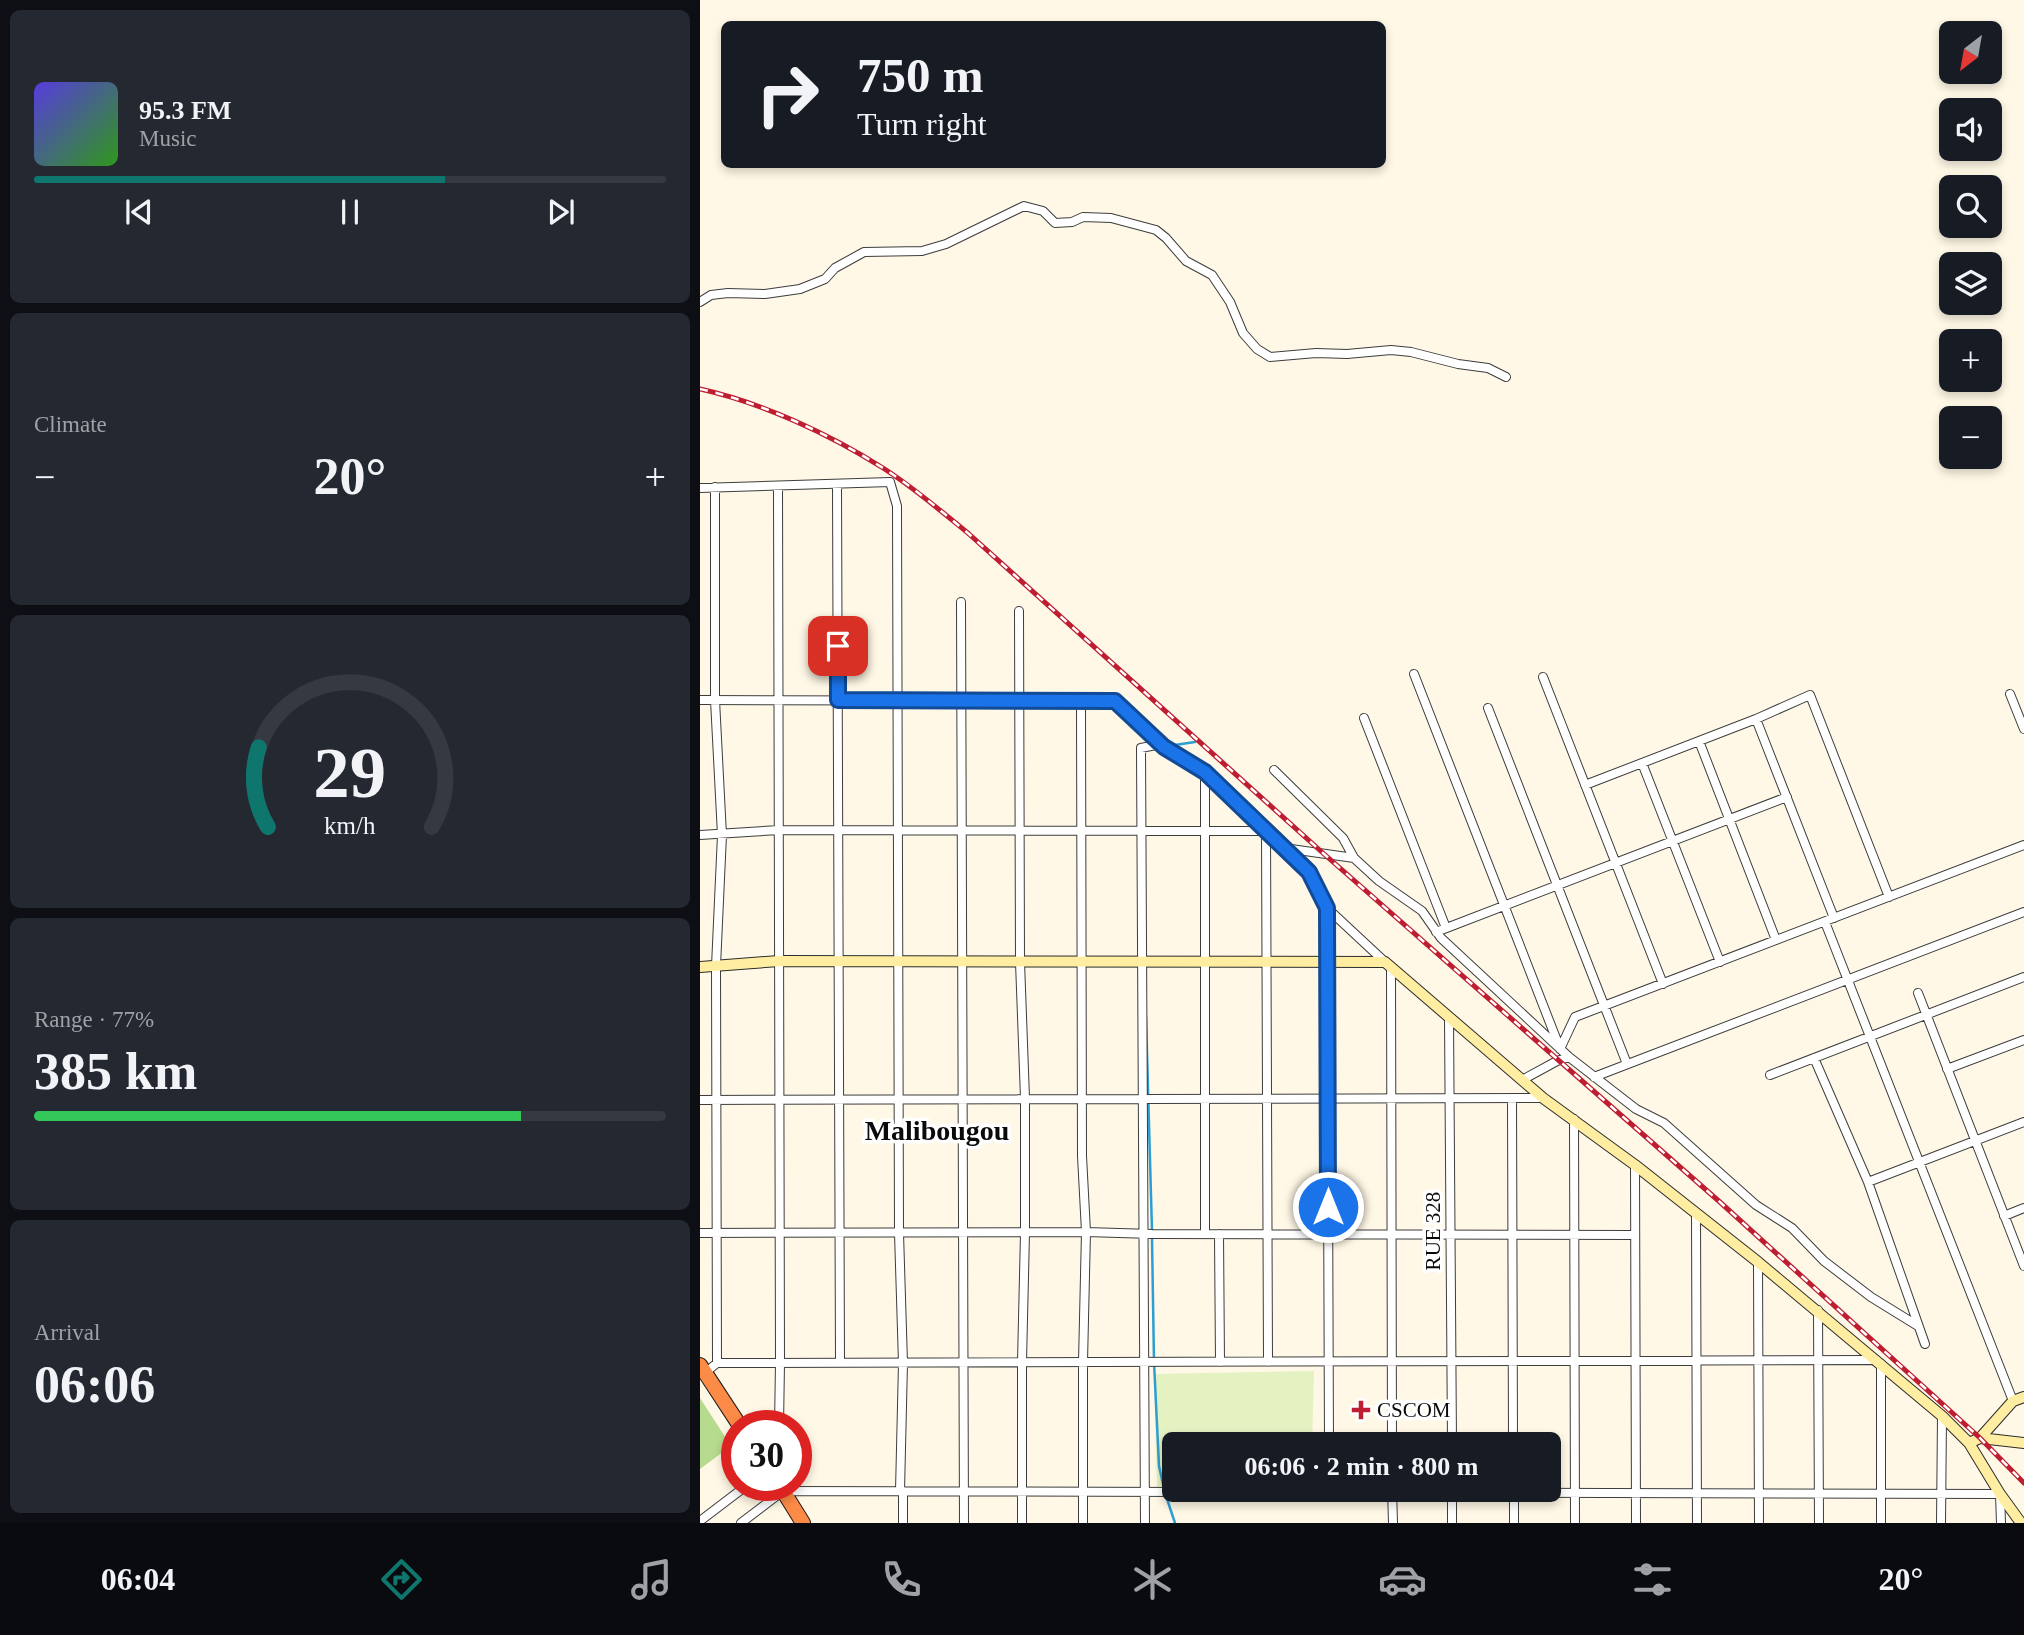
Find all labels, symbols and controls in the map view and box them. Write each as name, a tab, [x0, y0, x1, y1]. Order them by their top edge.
north arrow	[1939, 21, 2002, 84]
map controls	[1939, 21, 2002, 469]
text: 750 m	[857, 48, 984, 103]
icon: right	[742, 49, 833, 140]
text: 95.3 FM	[139, 96, 231, 125]
button: sound	[1939, 98, 2002, 161]
text: Turn right	[857, 106, 987, 142]
text: Music	[139, 126, 197, 151]
button: search	[1939, 175, 2002, 238]
icon: previous	[120, 193, 158, 231]
icon: pause	[331, 193, 369, 231]
icon: next	[542, 193, 580, 231]
button: layers	[1939, 252, 2002, 315]
button: +	[1939, 329, 2002, 392]
button: −	[1939, 406, 2002, 469]
text: Climate	[34, 412, 107, 437]
text: 20°	[314, 448, 386, 505]
text: −	[34, 456, 55, 498]
text: +	[645, 456, 666, 498]
pin	[808, 616, 868, 676]
icon: arrive	[819, 627, 857, 665]
text: 29	[314, 733, 386, 814]
text: km/h	[324, 812, 376, 839]
text: Range · 77%	[34, 1007, 154, 1032]
text: 385 km	[34, 1043, 197, 1100]
district label: Malibougou	[865, 1115, 1009, 1146]
position arrow	[1291, 1170, 1365, 1244]
street label: RUE 328	[1421, 1192, 1445, 1270]
text: Arrival	[34, 1320, 100, 1345]
text: 06:06	[34, 1356, 155, 1413]
place label: CSCOM	[1377, 1398, 1451, 1422]
marker: CSCOM	[1351, 1400, 1371, 1420]
speed limit sign: 30	[721, 1410, 812, 1501]
text: 06:06 · 2 min · 800 m	[1245, 1452, 1479, 1481]
icon: directions	[377, 1555, 426, 1604]
icon: music	[627, 1555, 676, 1604]
icon: phone	[877, 1555, 926, 1604]
icon: climate	[1128, 1555, 1177, 1604]
icon: car	[1378, 1555, 1427, 1604]
icon: filters	[1628, 1555, 1677, 1604]
text: 06:04	[101, 1561, 175, 1597]
text: 20°	[1879, 1561, 1923, 1597]

